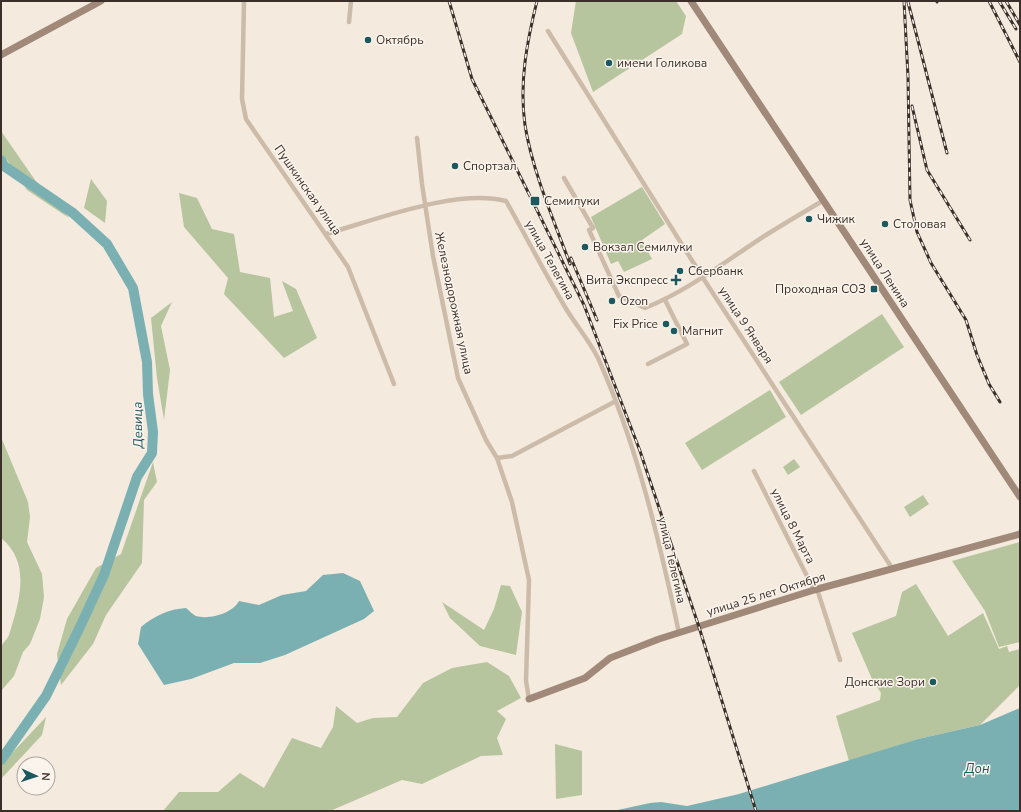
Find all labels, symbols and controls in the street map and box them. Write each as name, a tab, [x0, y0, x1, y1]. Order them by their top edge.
place label: Октябрь	[376, 32, 424, 48]
marker: Октябрь	[363, 35, 373, 45]
place label: имени Голикова	[617, 55, 707, 71]
marker: имени Голикова	[604, 58, 614, 68]
street label: Пушкинская улица	[271, 142, 345, 238]
place label: Спортзал	[463, 158, 517, 174]
marker: Спортзал	[450, 161, 460, 171]
place label: Семилуки	[544, 193, 600, 209]
marker: Семилуки	[529, 195, 541, 207]
place label: Чижик	[817, 211, 856, 227]
marker: Чижик	[804, 214, 814, 224]
place label: Столовая	[893, 216, 946, 232]
street label: улица Телегина	[522, 217, 578, 303]
marker: Столовая	[880, 219, 890, 229]
street label: Железнодорожная улица	[431, 230, 477, 376]
street label: улица Ленина	[857, 235, 913, 311]
place label: Вокзал Семилуки	[593, 239, 693, 255]
marker: Вокзал Семилуки	[580, 242, 590, 252]
place label: Сбербанк	[688, 263, 744, 279]
marker: Сбербанк	[675, 266, 685, 276]
place label: Вита Экспресс	[586, 272, 668, 288]
marker: Вита Экспресс	[671, 275, 681, 285]
place label: Проходная СОЗ	[775, 281, 866, 297]
street label: улица 9 Января	[715, 284, 777, 366]
marker: Проходная СОЗ	[869, 284, 879, 294]
place label: Ozon	[620, 293, 648, 309]
marker: Ozon	[607, 296, 617, 306]
place label: Fix Price	[613, 316, 658, 332]
marker: Fix Price	[661, 319, 671, 329]
place label: Магнит	[682, 323, 724, 339]
marker: Магнит	[669, 326, 679, 336]
water label: Девица	[129, 402, 147, 449]
street label: улица 8 Марта	[767, 486, 819, 566]
street label: улица Телегина	[654, 515, 690, 605]
street label: улица 25 лет Октября	[705, 568, 827, 620]
place label: Донские Зори	[845, 674, 925, 690]
marker: Донские Зори	[928, 677, 938, 687]
north arrow	[16, 756, 56, 796]
water label: Дон	[963, 760, 990, 778]
text: N	[38, 772, 53, 781]

